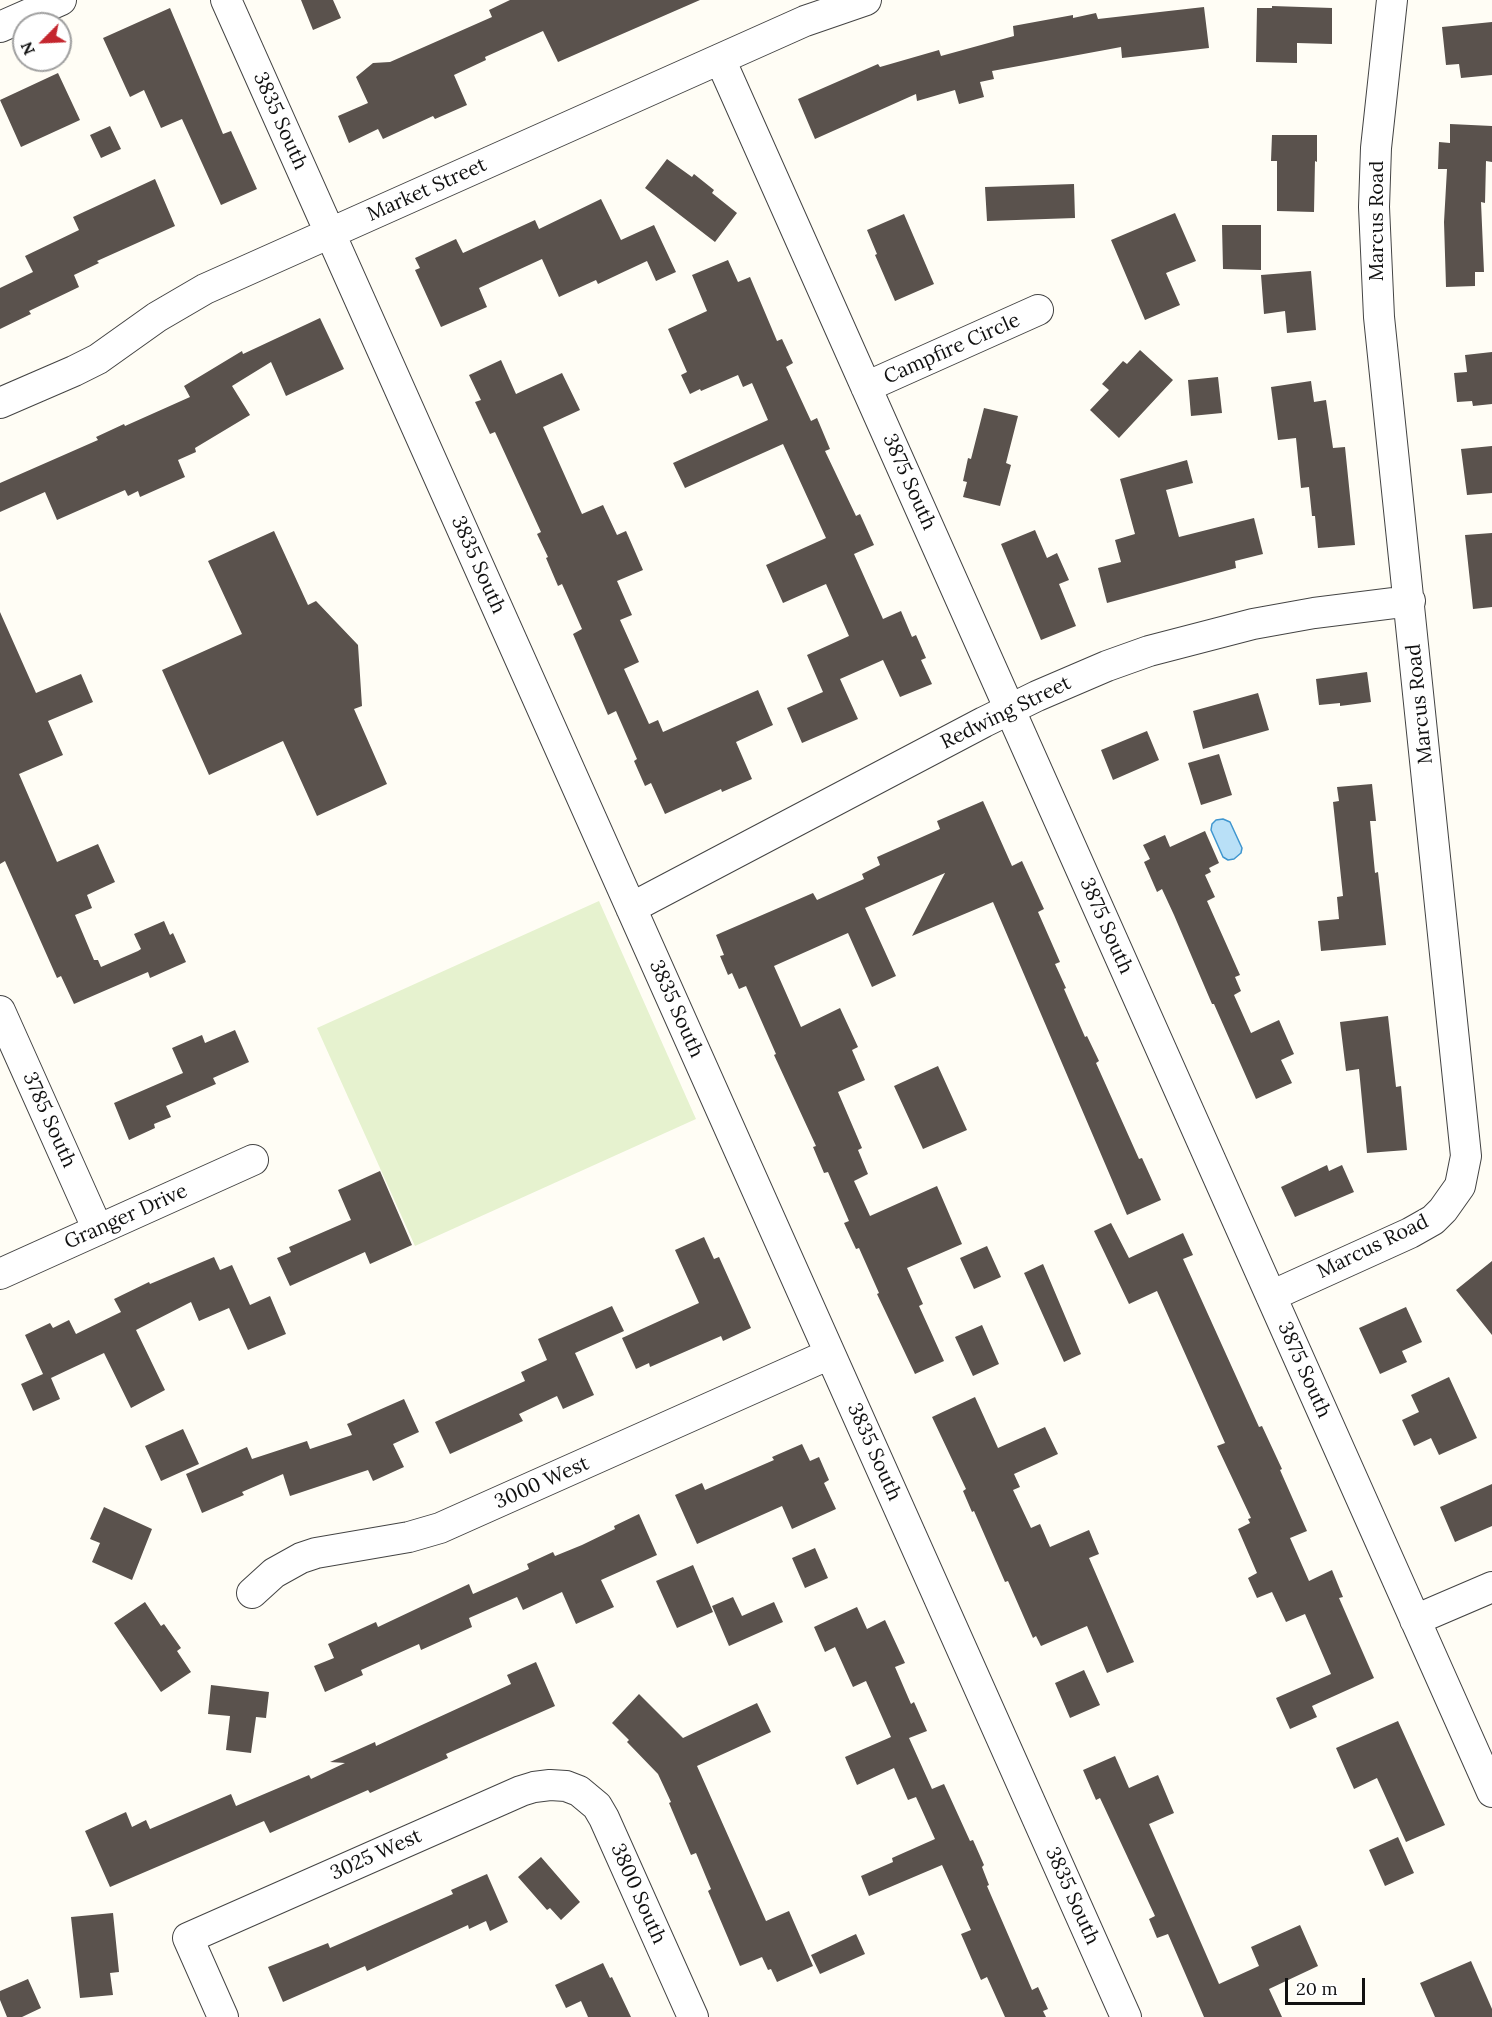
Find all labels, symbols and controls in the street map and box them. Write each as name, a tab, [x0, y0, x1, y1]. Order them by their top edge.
north arrow	[12, 12, 72, 72]
text: N	[16, 39, 39, 58]
street label: 3835 South	[248, 68, 312, 174]
street label: Market Street	[364, 153, 490, 227]
street label: Marcus Road	[1365, 161, 1389, 281]
street label: Campfire Circle	[880, 308, 1024, 390]
street label: 3875 South	[877, 430, 941, 534]
street label: 3835 South	[446, 512, 510, 618]
street label: Marcus Road	[1402, 643, 1438, 765]
street label: Redwing Street	[937, 671, 1075, 755]
street label: 3875 South	[1074, 874, 1138, 978]
street label: 3835 South	[644, 956, 708, 1062]
street label: 3785 South	[17, 1069, 81, 1171]
street label: Granger Drive	[61, 1179, 191, 1255]
street label: Marcus Road	[1313, 1210, 1433, 1284]
street label: 3875 South	[1272, 1318, 1336, 1422]
street label: 3835 South	[842, 1399, 906, 1505]
street label: 3000 West	[491, 1452, 593, 1514]
street label: 3025 West	[327, 1824, 425, 1886]
street label: 3800 South	[605, 1840, 671, 1948]
street label: 3835 South	[1040, 1843, 1104, 1949]
scale bar	[1288, 1966, 1368, 2004]
text: 20 m	[1296, 1977, 1338, 2000]

